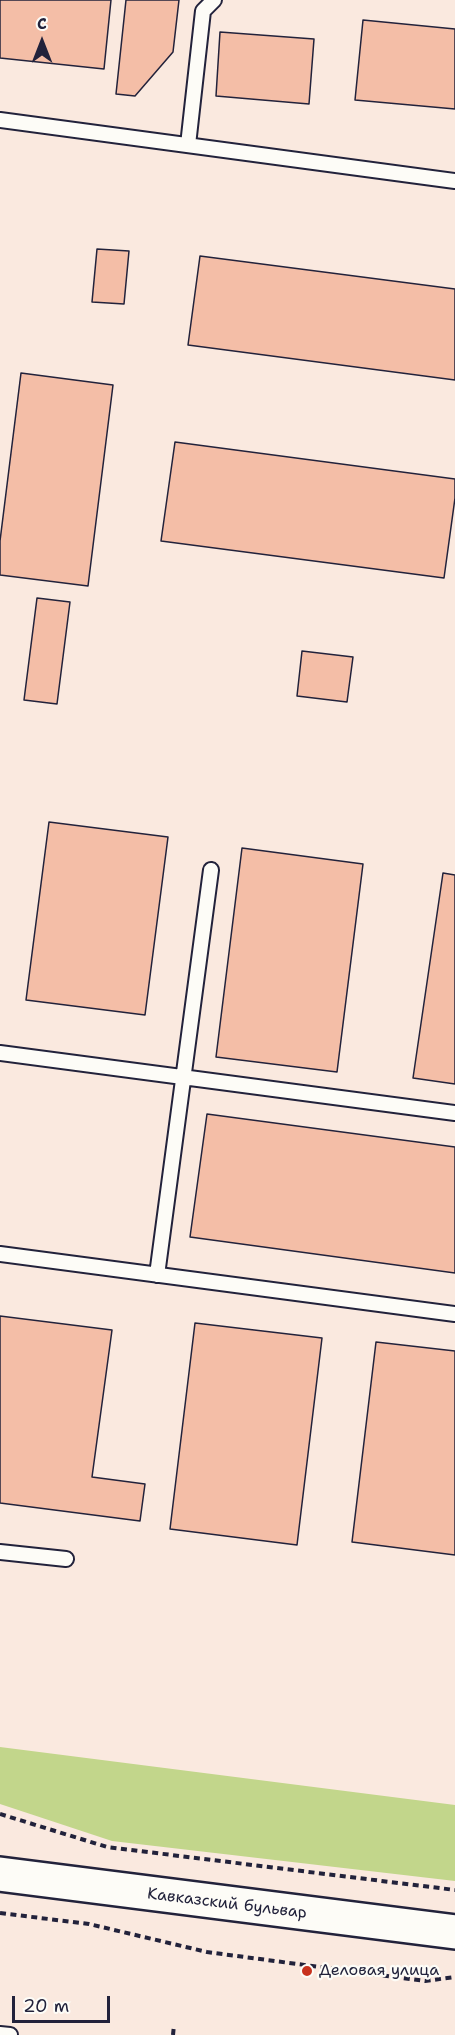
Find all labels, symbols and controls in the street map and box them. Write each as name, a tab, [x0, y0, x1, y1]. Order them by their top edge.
north arrow	[12, 12, 72, 72]
text: С	[37, 13, 47, 34]
street label: Кавказский бульвар	[146, 1885, 308, 1923]
place label: Деловая улица	[319, 1961, 439, 1981]
marker: Деловая улица	[300, 1964, 314, 1978]
scale bar	[15, 1984, 112, 2022]
text: 20 m	[23, 1994, 69, 2018]

